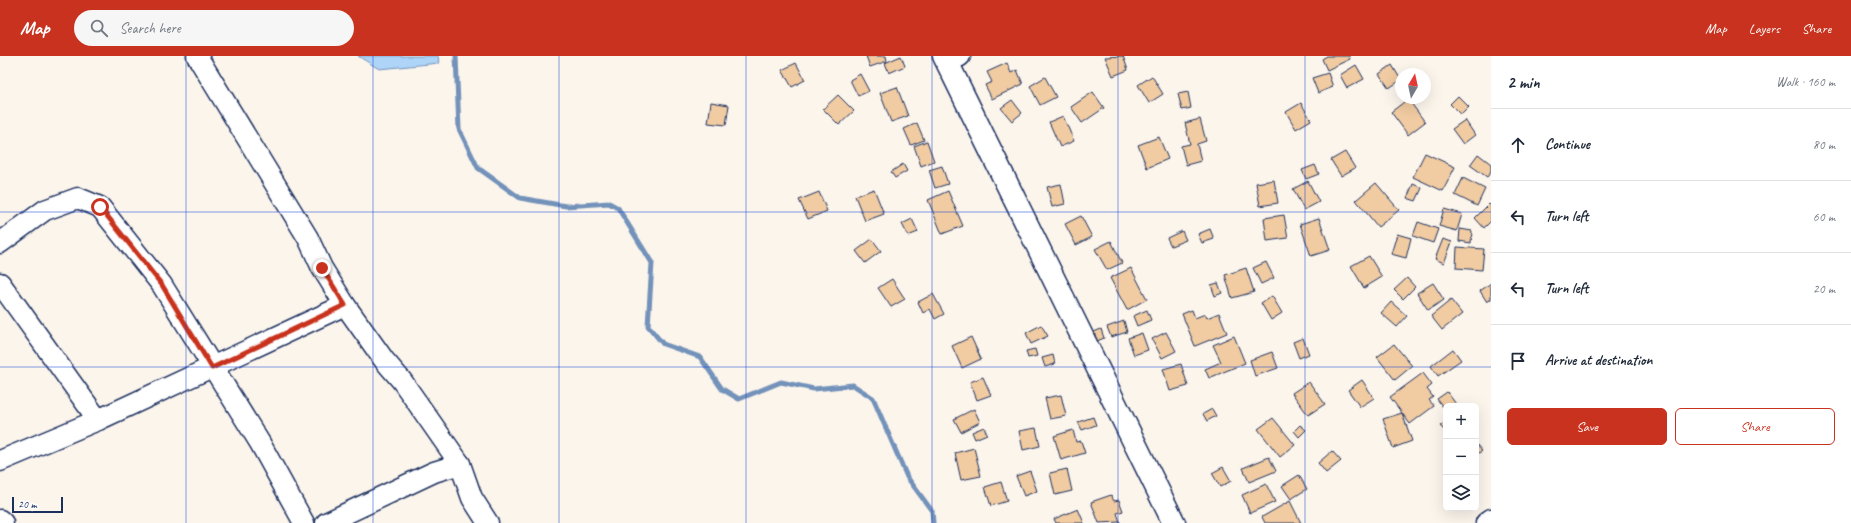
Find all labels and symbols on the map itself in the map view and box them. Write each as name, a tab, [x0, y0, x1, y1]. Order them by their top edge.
north arrow	[1395, 68, 1431, 104]
route start	[91, 198, 109, 216]
route end	[313, 259, 331, 277]
scale bar	[12, 495, 63, 514]

